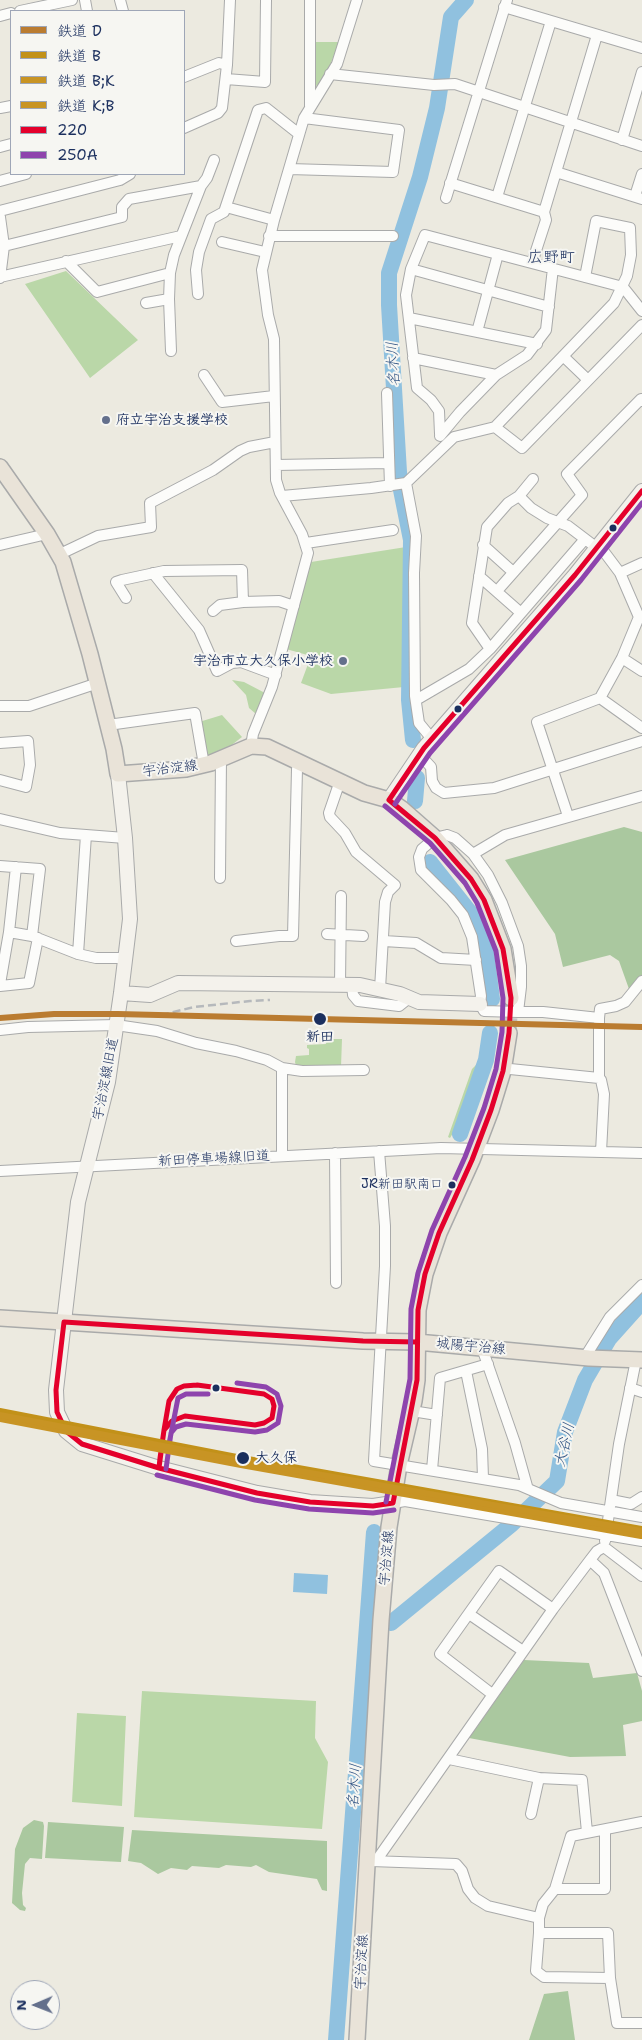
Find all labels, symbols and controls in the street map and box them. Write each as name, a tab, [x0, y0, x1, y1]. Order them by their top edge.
legend	[10, 10, 185, 175]
text: 鉄道 D	[57, 21, 102, 41]
text: 鉄道 B	[57, 46, 101, 66]
text: 鉄道 B;K	[57, 71, 115, 91]
text: 鉄道 K;B	[57, 96, 114, 116]
text: 220	[57, 120, 87, 140]
text: 250A	[57, 145, 98, 165]
district label: 広野町	[527, 248, 575, 268]
water label: 名木川	[384, 341, 404, 387]
place label: 府立宇治支援学校	[116, 412, 228, 428]
marker: 府立宇治支援学校	[100, 414, 112, 426]
unlabelled marker	[608, 523, 618, 533]
place label: 宇治市立大久保小学校	[193, 653, 333, 669]
marker: 宇治市立大久保小学校	[337, 655, 349, 667]
unlabelled marker	[453, 704, 463, 714]
street label: 宇治淀線	[141, 757, 199, 781]
marker: 新田	[312, 1011, 328, 1027]
place label: 新田	[306, 1029, 334, 1045]
street label: 宇治淀線旧道	[90, 1036, 122, 1122]
street label: 新田停車場線旧道	[158, 1148, 270, 1170]
place label: JR新田駅南口	[361, 1177, 443, 1193]
marker: JR新田駅南口	[447, 1180, 457, 1190]
street label: 城陽宇治線	[435, 1336, 507, 1358]
unlabelled marker	[211, 1383, 221, 1393]
water label: 大谷川	[551, 1421, 579, 1469]
marker: 大久保	[235, 1450, 251, 1466]
place label: 大久保	[255, 1450, 297, 1466]
street label: 宇治淀線	[376, 1529, 398, 1587]
water label: 名木川	[344, 1763, 366, 1809]
street label: 宇治淀線	[352, 1934, 372, 1990]
north arrow	[10, 1980, 60, 2030]
text: N	[12, 2000, 30, 2011]

